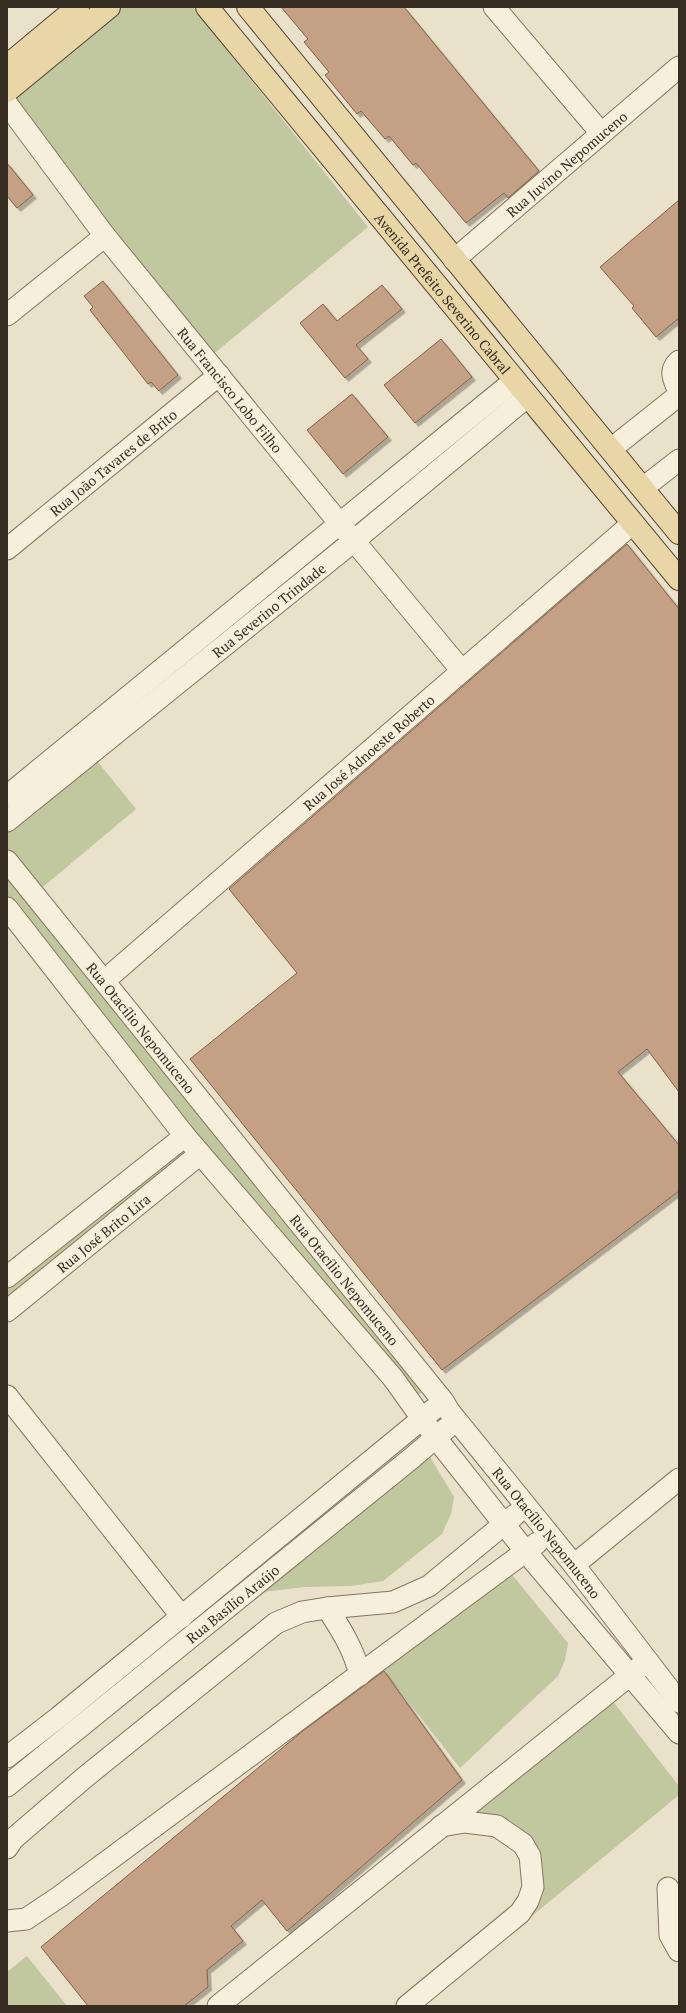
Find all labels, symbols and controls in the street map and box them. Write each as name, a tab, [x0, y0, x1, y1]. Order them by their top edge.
street label: Rua Juvino Nepomuceno	[502, 106, 631, 221]
street label: Avenida Prefeito Severino Cabral	[371, 208, 515, 378]
street label: Rua Francisco Lobo Filho	[174, 323, 288, 457]
street label: Rua João Tavares de Brito	[45, 404, 181, 520]
street label: Rua Severino Trindade	[208, 558, 329, 661]
street label: Rua José Adnoeste Roberto	[299, 690, 438, 814]
street label: Rua Otacílio Nepomuceno	[83, 958, 200, 1097]
street label: Rua José Brito Lira	[52, 1189, 154, 1277]
street label: Rua Otacílio Nepomuceno	[286, 1210, 404, 1349]
street label: Rua Otacílio Nepomuceno	[489, 1463, 606, 1602]
street label: Rua Basílio Araújo	[182, 1560, 283, 1647]

